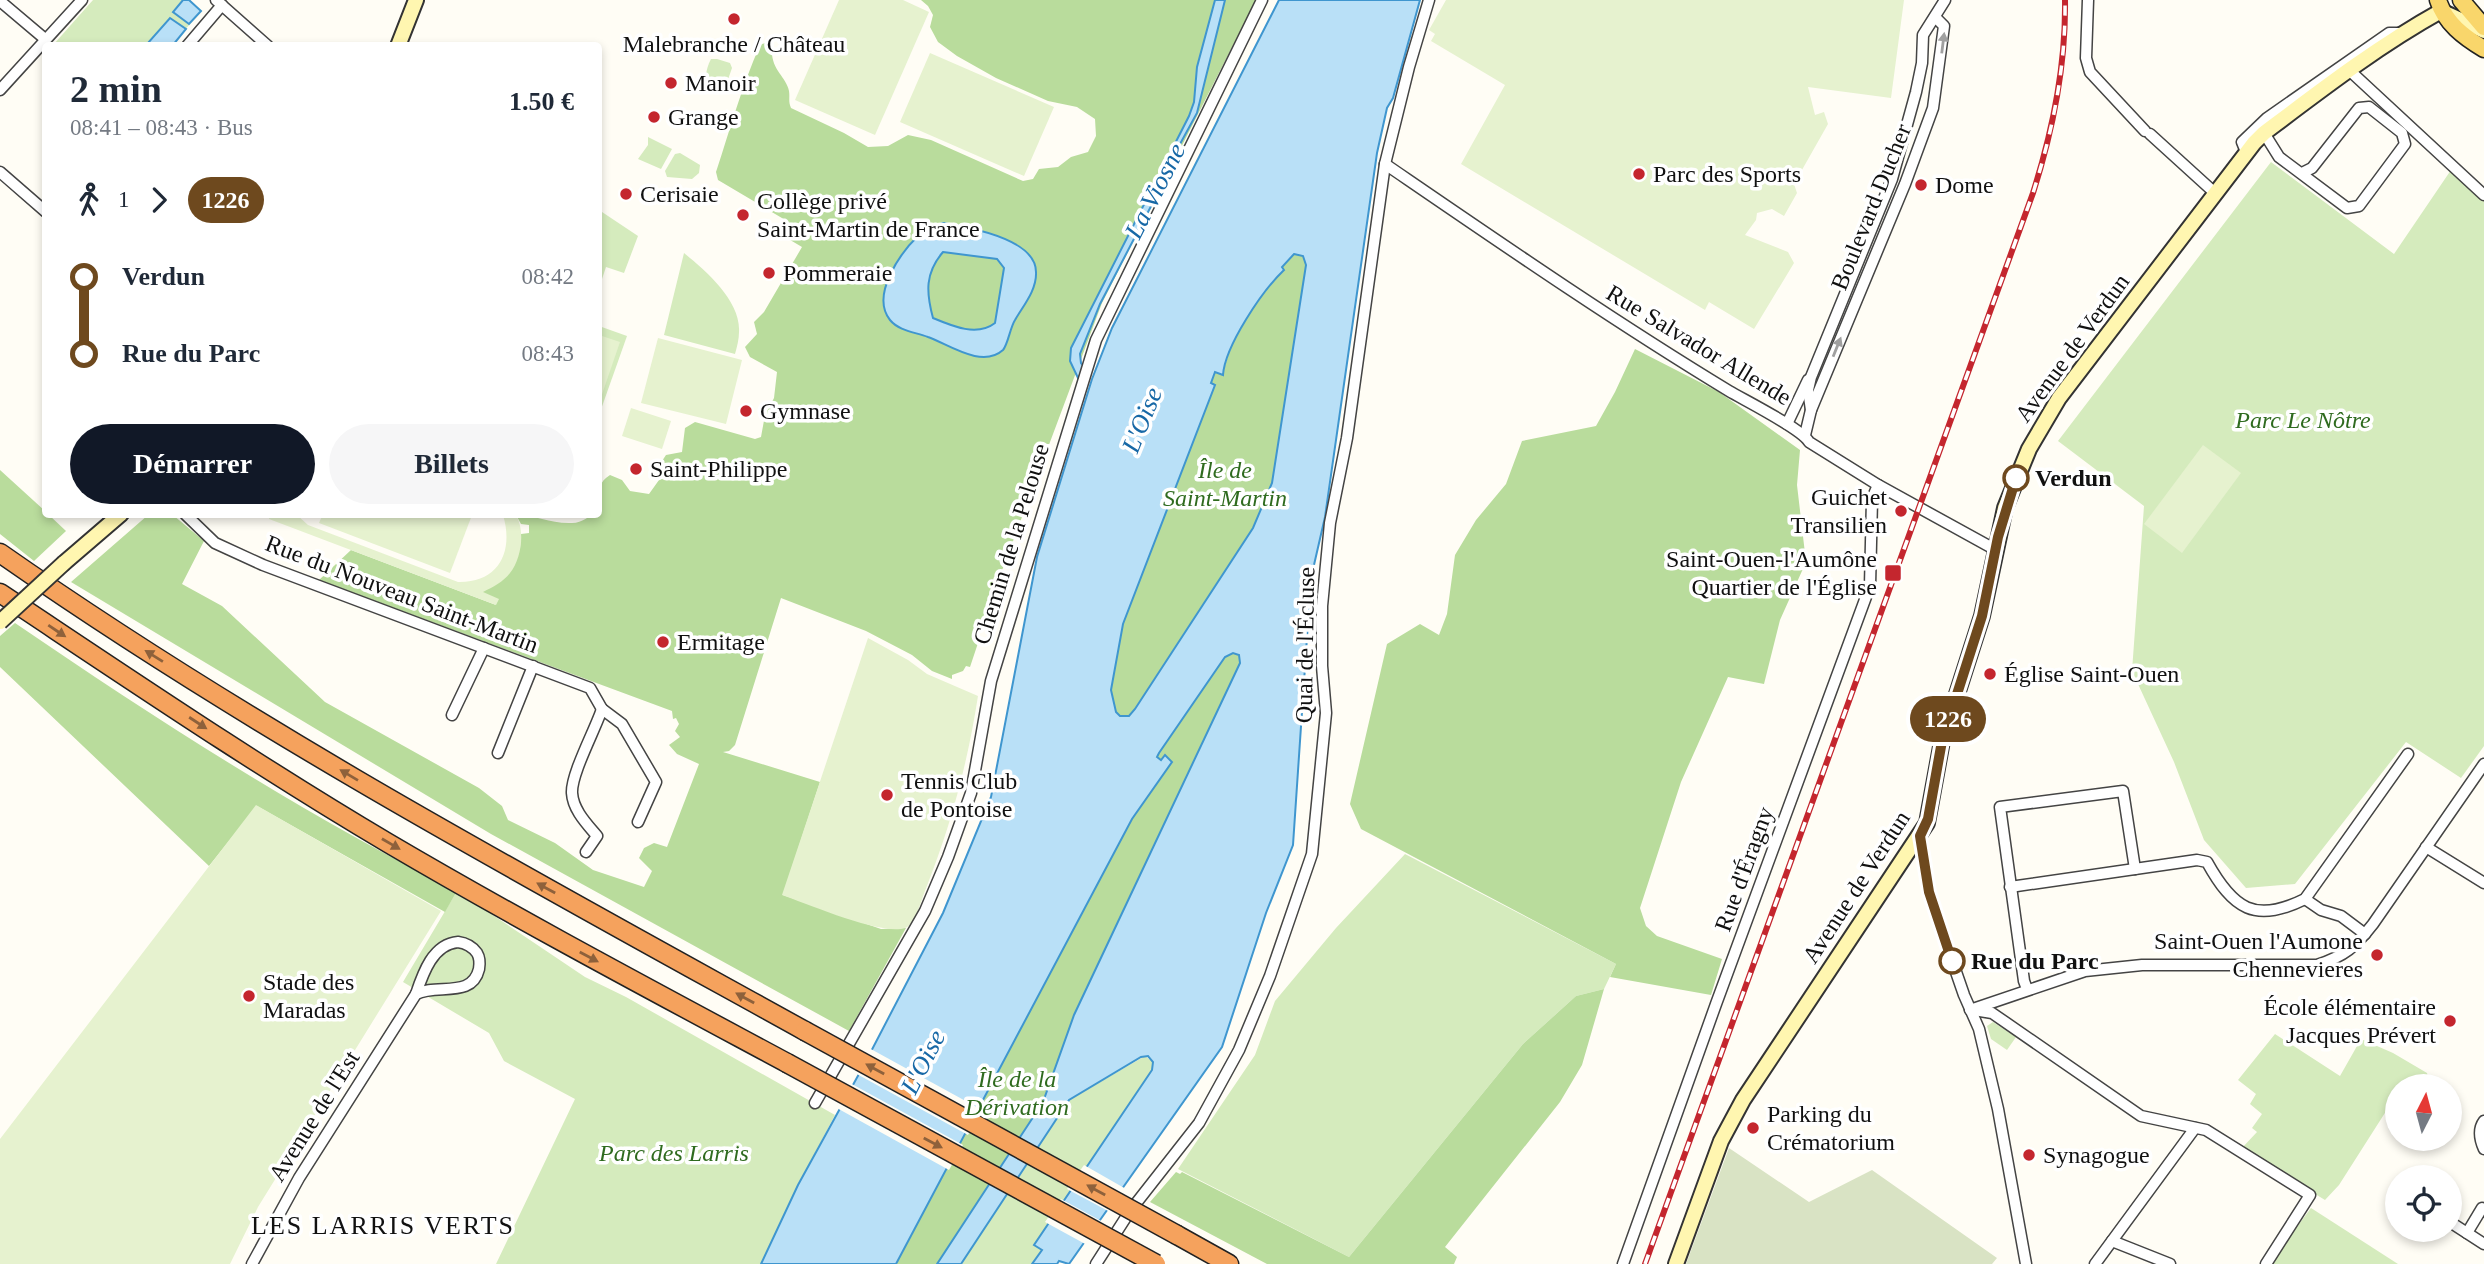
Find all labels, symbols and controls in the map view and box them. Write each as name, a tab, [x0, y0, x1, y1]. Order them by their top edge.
marker: Malebranche / Château	[726, 11, 742, 27]
place label: Malebranche / Château	[623, 31, 845, 57]
one-way arrow	[1937, 32, 1948, 54]
text: 2 min	[70, 68, 162, 110]
place label: Manoir	[685, 70, 756, 96]
marker: Manoir	[663, 75, 679, 91]
text: 1.50 €	[509, 87, 574, 116]
place label: Grange	[668, 104, 739, 130]
marker: Grange	[646, 109, 662, 125]
text: 08:41 – 08:43 · Bus	[70, 115, 253, 140]
street label: Boulevard Ducher	[1826, 120, 1916, 294]
water label: La Viosne	[1118, 139, 1191, 244]
place label: Parc des Sports	[1653, 161, 1801, 187]
marker: Parc des Sports	[1631, 166, 1647, 182]
place label: Dome	[1935, 172, 1994, 198]
marker: Dome	[1913, 177, 1929, 193]
icon: walk	[70, 181, 108, 219]
icon: forward	[140, 181, 178, 219]
place label: Cerisaie	[640, 181, 719, 207]
marker: Cerisaie	[618, 186, 634, 202]
text: 1	[118, 187, 130, 212]
text: 1226	[202, 187, 250, 213]
place label: Collège privé Saint-Martin de France	[757, 188, 980, 242]
marker: Collège privé Saint-Martin de France	[735, 207, 751, 223]
place label: Pommeraie	[783, 260, 892, 286]
text: Verdun	[122, 262, 205, 291]
text: 08:42	[522, 264, 574, 289]
marker: Pommeraie	[761, 265, 777, 281]
street label: Avenue de Verdun	[2010, 269, 2134, 427]
street label: Rue Salvador Allende	[1602, 280, 1796, 410]
one-way arrow	[1832, 337, 1843, 358]
text: Rue du Parc	[122, 339, 260, 368]
text: 08:43	[522, 341, 574, 366]
water label: L'Oise	[1116, 383, 1168, 458]
place label: Gymnase	[760, 398, 851, 424]
marker: Gymnase	[738, 403, 754, 419]
park label: Parc Le Nôtre	[2234, 407, 2371, 433]
button: Démarrer	[70, 424, 315, 504]
button: Billets	[329, 424, 574, 504]
street label: Chemin de la Pelouse	[968, 440, 1054, 648]
place label: Saint-Philippe	[650, 456, 787, 482]
park label: Île de Saint-Martin	[1163, 457, 1287, 511]
marker: Saint-Philippe	[628, 461, 644, 477]
marker: Verdun	[2003, 465, 2029, 491]
place label: Verdun	[2035, 465, 2111, 491]
place label: Guichet Transilien	[1791, 484, 1887, 538]
marker: Guichet Transilien	[1893, 503, 1909, 519]
street label: Rue du Nouveau Saint-Martin	[262, 530, 542, 658]
place label: Saint-Ouen-l'Aumône Quartier de l'Église	[1666, 546, 1877, 600]
marker: Saint-Ouen-l'Aumône Quartier de l'Église	[1883, 563, 1903, 583]
street label: Quai de l'Écluse	[1291, 567, 1319, 723]
one-way arrow	[47, 624, 67, 637]
place label: Ermitage	[677, 629, 765, 655]
marker: Ermitage	[655, 634, 671, 650]
one-way arrow	[145, 650, 164, 663]
place label: Église Saint-Ouen	[2004, 661, 2179, 687]
marker: Église Saint-Ouen	[1982, 666, 1998, 682]
line badge: 1226	[1899, 696, 1997, 742]
text: 1226	[1924, 706, 1972, 732]
one-way arrow	[189, 717, 208, 730]
place label: Tennis Club de Pontoise	[901, 768, 1017, 822]
one-way arrow	[339, 769, 358, 781]
marker: Tennis Club de Pontoise	[879, 787, 895, 803]
street label: Rue d'Éragny	[1710, 803, 1778, 935]
street label: Avenue de Verdun	[1797, 806, 1915, 968]
one-way arrow	[381, 838, 401, 850]
one-way arrow	[536, 882, 556, 894]
place label: Saint-Ouen l'Aumone Chennevieres	[2154, 928, 2363, 982]
marker: Saint-Ouen l'Aumone Chennevieres	[2369, 947, 2385, 963]
marker: Rue du Parc	[1939, 948, 1965, 974]
place label: Rue du Parc	[1971, 948, 2099, 974]
one-way arrow	[579, 951, 599, 963]
place label: Stade des Maradas	[263, 969, 354, 1023]
marker: Stade des Maradas	[241, 988, 257, 1004]
one-way arrow	[735, 992, 755, 1004]
place label: École élémentaire Jacques Prévert	[2263, 994, 2436, 1048]
marker: École élémentaire Jacques Prévert	[2442, 1013, 2458, 1029]
water label: L'Oise	[894, 1025, 951, 1100]
street label: Avenue de l'Est	[263, 1046, 365, 1186]
one-way arrow	[865, 1064, 885, 1075]
park label: Île de la Dérivation	[964, 1066, 1069, 1120]
north arrow	[2385, 1074, 2462, 1152]
map controls	[2385, 1074, 2462, 1242]
place label: Parking du Crématorium	[1767, 1101, 1895, 1155]
marker: Parking du Crématorium	[1745, 1120, 1761, 1136]
one-way arrow	[923, 1138, 943, 1149]
park label: Parc des Larris	[598, 1140, 749, 1166]
place label: Synagogue	[2043, 1142, 2150, 1168]
marker: Synagogue	[2021, 1147, 2037, 1163]
button: locate	[2385, 1165, 2462, 1242]
one-way arrow	[1086, 1184, 1106, 1196]
district label: LES LARRIS VERTS	[251, 1211, 515, 1240]

